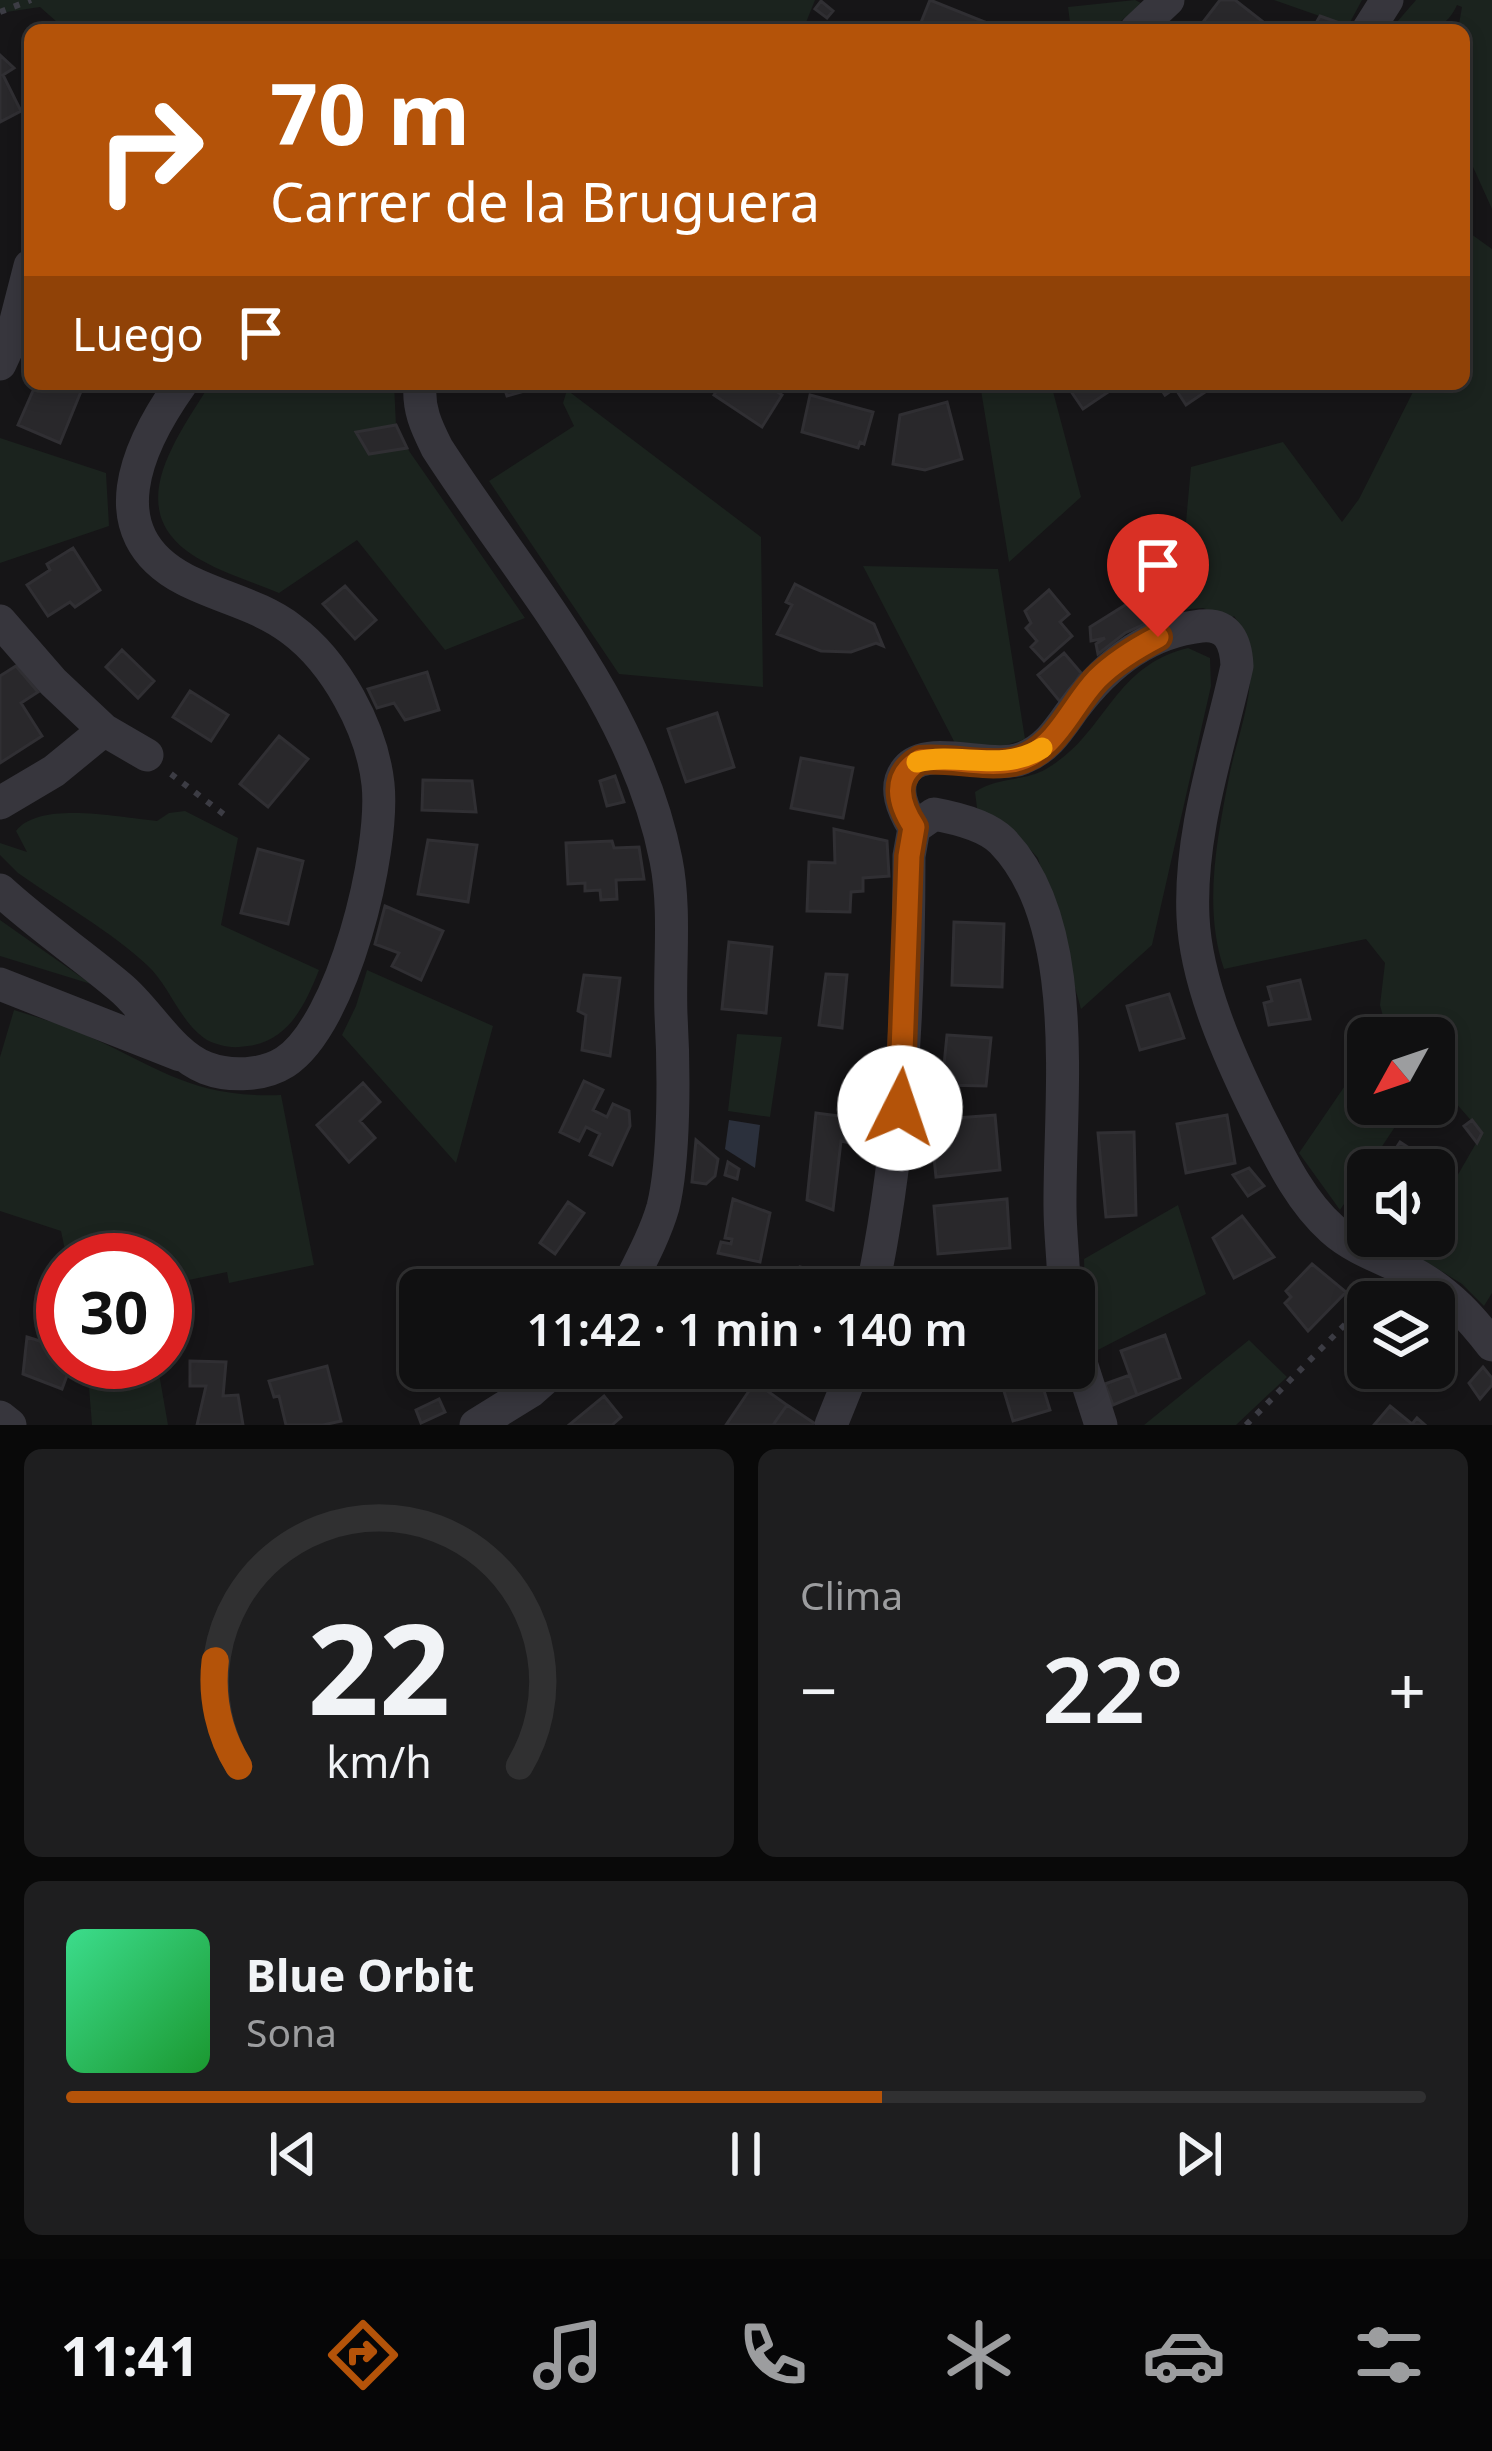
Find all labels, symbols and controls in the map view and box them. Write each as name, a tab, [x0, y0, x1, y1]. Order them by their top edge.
text: 70 m	[270, 55, 470, 170]
icon: right	[72, 72, 228, 228]
text: Carrer de la Bruguera	[270, 164, 820, 238]
icon: arrive	[228, 300, 294, 366]
text: Luego	[72, 303, 204, 364]
pin	[1107, 514, 1209, 637]
icon: arrive	[1125, 532, 1191, 598]
north arrow	[1347, 1017, 1455, 1125]
map controls	[1347, 1017, 1455, 1389]
position arrow	[837, 1045, 963, 1171]
button: sound	[1347, 1149, 1455, 1257]
speed limit sign: 30	[36, 1233, 192, 1389]
button: layers	[1347, 1281, 1455, 1389]
text: 11:42 · 1 min · 140 m	[526, 1298, 968, 1359]
text: Clima	[800, 1568, 903, 1621]
text: 22	[308, 1582, 450, 1752]
text: 22°	[1042, 1627, 1184, 1749]
text: −	[800, 1644, 838, 1734]
text: +	[1388, 1644, 1426, 1734]
text: km/h	[326, 1732, 432, 1791]
text: Blue Orbit	[246, 1944, 474, 2005]
text: Sona	[246, 2005, 337, 2058]
icon: previous	[260, 2121, 326, 2187]
icon: pause	[713, 2121, 779, 2187]
icon: next	[1166, 2121, 1232, 2187]
icon: directions	[321, 2313, 405, 2397]
icon: music	[526, 2313, 610, 2397]
icon: phone	[731, 2313, 815, 2397]
icon: climate	[937, 2313, 1021, 2397]
icon: car	[1142, 2313, 1226, 2397]
icon: filters	[1347, 2313, 1431, 2397]
text: 11:41	[61, 2318, 199, 2392]

